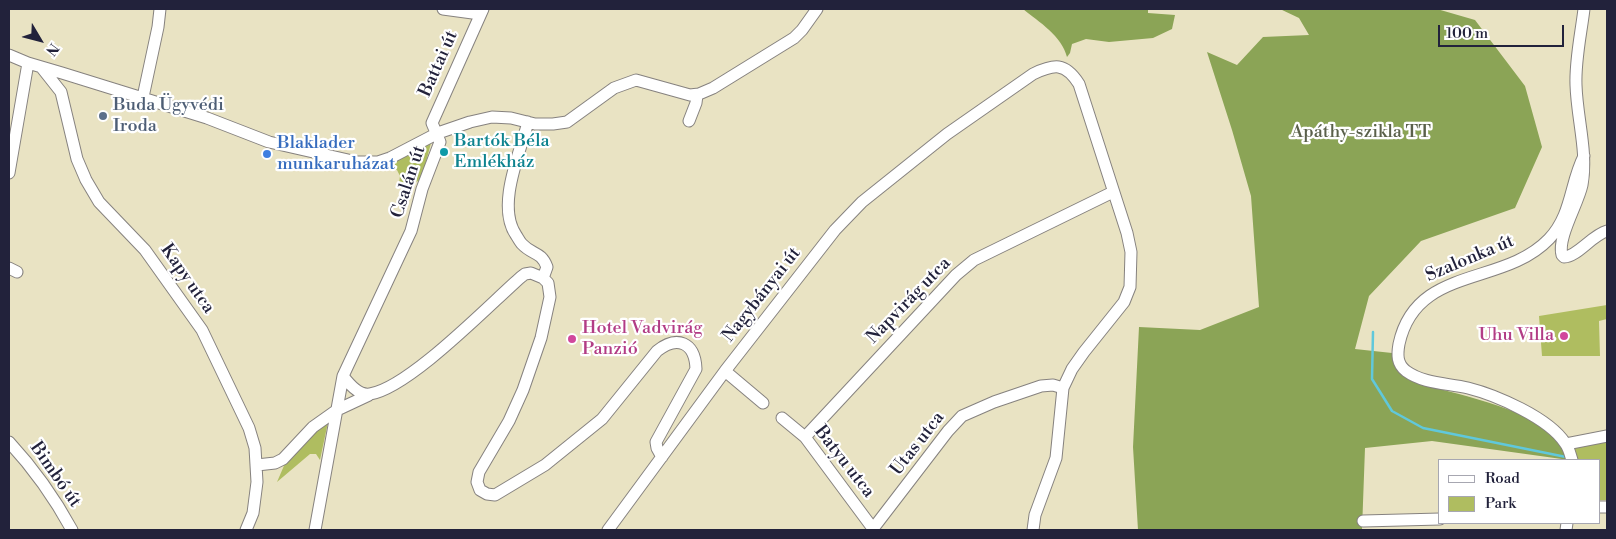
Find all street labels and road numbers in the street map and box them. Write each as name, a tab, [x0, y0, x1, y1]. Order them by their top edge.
street label: Battai út	[415, 28, 463, 100]
street label: Csalán út	[387, 143, 431, 221]
street label: Szalonka út	[1423, 231, 1517, 287]
street label: Kapy utca	[155, 240, 219, 318]
street label: Nagybányai út	[718, 243, 806, 347]
street label: Napvirág utca	[862, 253, 956, 349]
street label: Utas utca	[886, 408, 950, 480]
street label: Batyu utca	[809, 422, 879, 502]
street label: Bimbó út	[25, 438, 85, 512]

